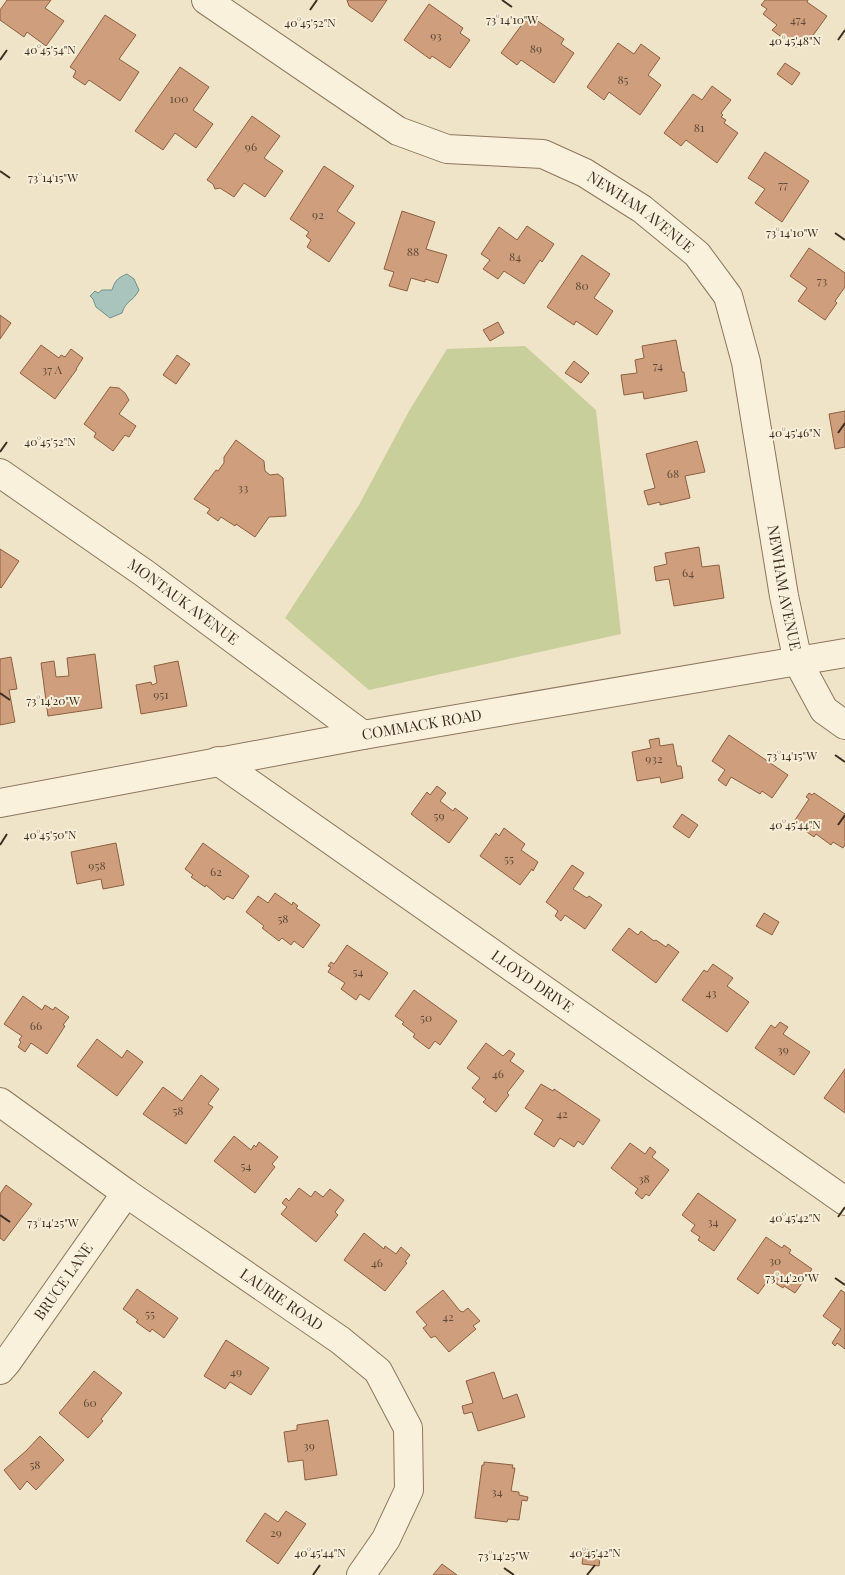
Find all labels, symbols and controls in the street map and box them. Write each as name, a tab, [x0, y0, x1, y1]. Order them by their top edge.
text: 73°14'10"W	[486, 11, 538, 27]
house number: 474	[790, 11, 806, 27]
text: 40°45'52"N	[284, 14, 336, 30]
house number: 93	[430, 27, 442, 43]
text: 40°45'48"N	[769, 32, 822, 48]
house number: 89	[530, 40, 542, 56]
text: 40°45'54"N	[24, 41, 76, 57]
house number: 85	[617, 71, 629, 87]
house number: 100	[170, 90, 188, 106]
house number: 81	[694, 119, 705, 135]
house number: 96	[245, 138, 257, 154]
street label: NEWHAM AVENUE	[584, 166, 699, 257]
text: 73°14'15"W	[28, 169, 78, 185]
house number: 77	[778, 176, 788, 192]
house number: 92	[312, 206, 324, 222]
text: 73°14'10"W	[766, 224, 818, 240]
house number: 88	[407, 243, 419, 259]
house number: 84	[509, 248, 521, 264]
house number: 73	[817, 272, 827, 288]
house number: 80	[575, 277, 589, 293]
house number: 74	[653, 357, 663, 373]
house number: 37 A	[42, 361, 63, 377]
text: 40°45'46"N	[769, 424, 821, 440]
text: 40°45'52"N	[24, 433, 76, 449]
house number: 68	[667, 465, 679, 481]
house number: 33	[238, 479, 248, 495]
street label: NEWHAM AVENUE	[764, 523, 806, 652]
street label: MONTAUK AVENUE	[124, 554, 243, 649]
house number: 64	[682, 564, 694, 580]
house number: 951	[153, 686, 169, 702]
text: 73°14'20"W	[26, 692, 80, 708]
street label: COMMACK ROAD	[360, 704, 483, 744]
text: 73°14'15"W	[767, 747, 817, 763]
house number: 932	[645, 750, 663, 766]
house number: 59	[433, 807, 445, 823]
text: 40°45'44"N	[769, 816, 821, 832]
text: 40°45'50"N	[24, 826, 77, 842]
house number: 55	[504, 850, 514, 866]
house number: 958	[88, 857, 106, 873]
house number: 62	[210, 863, 222, 879]
house number: 58	[277, 910, 289, 926]
street label: LLOYD DRIVE	[488, 945, 578, 1017]
house number: 54	[353, 963, 364, 979]
house number: 43	[705, 984, 717, 1000]
house number: 50	[420, 1009, 432, 1025]
house number: 66	[30, 1017, 42, 1033]
house number: 39	[777, 1041, 789, 1057]
house number: 46	[492, 1065, 504, 1081]
house number: 58	[172, 1102, 184, 1118]
house number: 42	[556, 1105, 568, 1121]
house number: 54	[241, 1157, 252, 1173]
house number: 38	[638, 1170, 650, 1186]
text: 40°45'42"N	[769, 1209, 821, 1225]
house number: 34	[707, 1213, 719, 1229]
text: 73°14'25"W	[27, 1214, 79, 1230]
street label: BRUCE LANE	[29, 1238, 97, 1324]
house number: 30	[769, 1252, 781, 1268]
house number: 46	[371, 1254, 383, 1270]
street label: LAURIE ROAD	[236, 1263, 328, 1335]
text: 73°14'20"W	[765, 1269, 819, 1285]
house number: 55	[145, 1305, 155, 1321]
house number: 42	[442, 1308, 454, 1324]
house number: 49	[230, 1363, 242, 1379]
house number: 60	[83, 1394, 97, 1410]
house number: 39	[303, 1437, 315, 1453]
house number: 58	[29, 1456, 41, 1472]
house number: 34	[491, 1483, 503, 1499]
house number: 29	[270, 1524, 282, 1540]
text: 40°45'44"N	[294, 1544, 346, 1560]
text: 40°45'42"N	[569, 1544, 621, 1560]
text: 73°14'25"W	[478, 1547, 530, 1563]

